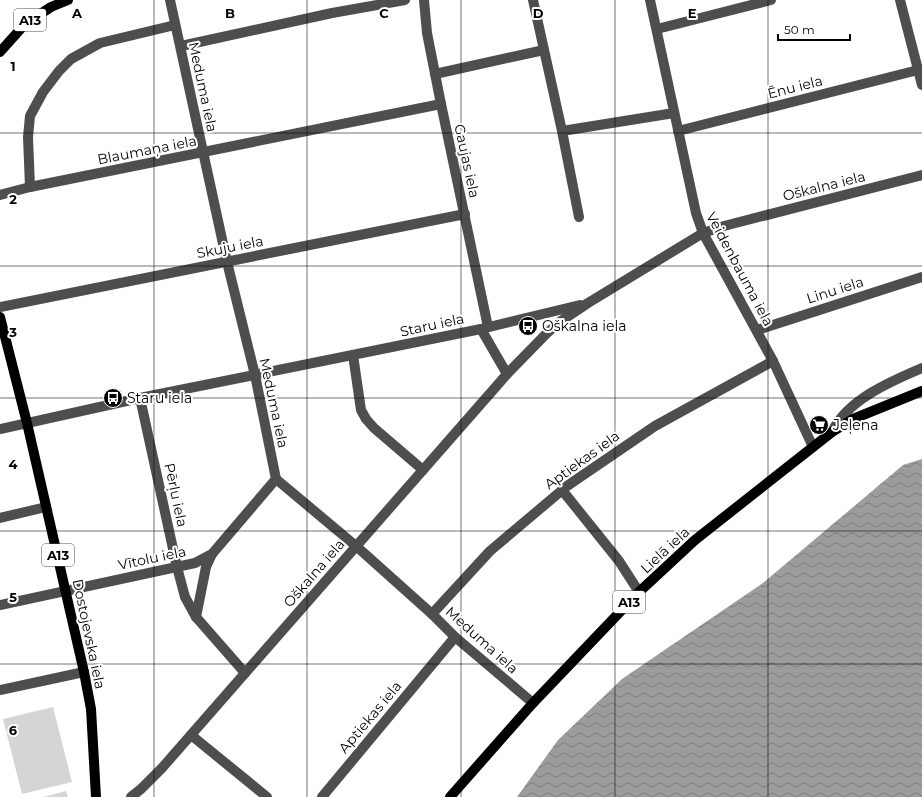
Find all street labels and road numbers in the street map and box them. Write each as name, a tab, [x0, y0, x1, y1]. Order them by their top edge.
road number: A13	[14, 9, 46, 31]
street label: Meduma iela	[185, 40, 221, 134]
street label: Ēnu iela	[766, 71, 824, 103]
street label: Gaujas iela	[450, 122, 484, 200]
street label: Blaumaņa iela	[96, 132, 198, 169]
street label: Oškalna iela	[781, 167, 867, 205]
street label: Veidenbauma iela	[702, 209, 778, 329]
street label: Skuju iela	[195, 232, 265, 262]
street label: Linu iela	[804, 272, 866, 308]
street label: Staru iela	[398, 309, 466, 341]
street label: Meduma iela	[256, 356, 292, 450]
street label: Aptiekas iela	[541, 427, 623, 493]
street label: Pērļu iela	[159, 461, 192, 529]
street label: Lielā iela	[637, 523, 693, 577]
street label: Oškalna iela	[279, 535, 349, 611]
street label: Vītolu iela	[116, 542, 188, 574]
road number: A13	[42, 544, 74, 566]
street label: Dostojevska iela	[69, 577, 109, 691]
road number: A13	[613, 591, 645, 613]
street label: Meduma iela	[442, 603, 522, 677]
street label: Aptiekas iela	[335, 677, 405, 757]

